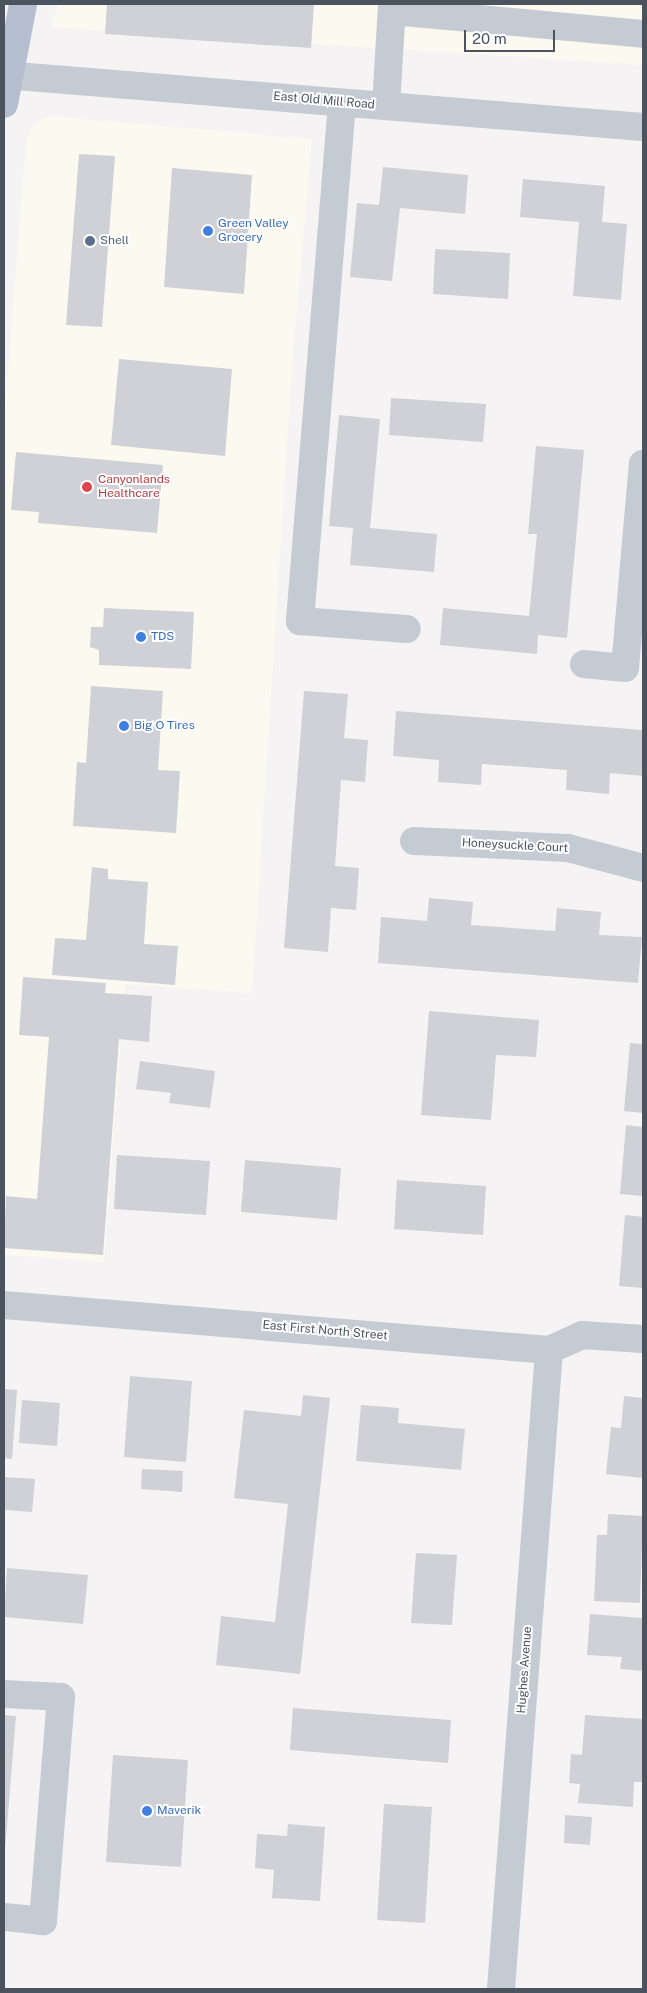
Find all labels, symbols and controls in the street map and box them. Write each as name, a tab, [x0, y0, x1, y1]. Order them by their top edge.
scale bar	[467, 20, 558, 52]
text: 20 m	[472, 30, 507, 47]
street label: East Old Mill Road	[273, 89, 375, 113]
place label: Green Valley Grocery	[218, 217, 289, 245]
marker: Green Valley Grocery	[202, 225, 214, 237]
place label: Shell	[100, 234, 129, 248]
marker: Shell	[84, 235, 96, 247]
place label: Canyonlands Healthcare	[98, 473, 170, 501]
marker: Canyonlands Healthcare	[80, 480, 94, 494]
place label: TDS	[151, 630, 174, 644]
marker: TDS	[135, 631, 147, 643]
place label: Big O Tires	[134, 719, 195, 733]
marker: Big O Tires	[118, 720, 130, 732]
street label: Honeysuckle Court	[462, 836, 568, 856]
street label: East First North Street	[262, 1318, 388, 1344]
street label: Hughes Avenue	[515, 1626, 535, 1714]
place label: Maverik	[157, 1804, 201, 1818]
marker: Maverik	[141, 1805, 153, 1817]

